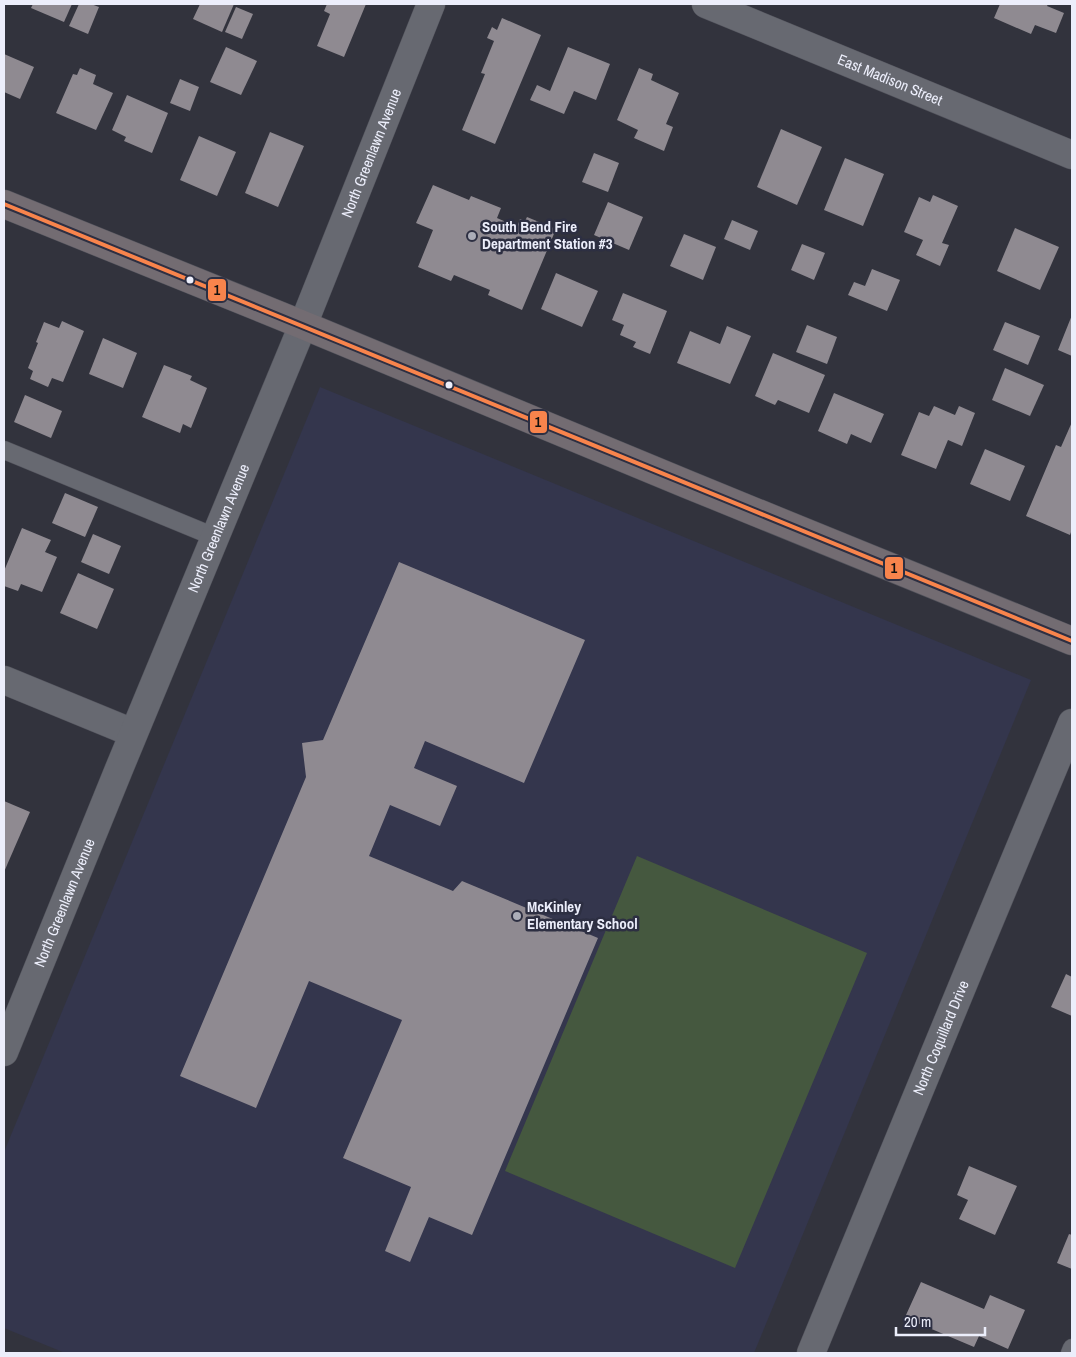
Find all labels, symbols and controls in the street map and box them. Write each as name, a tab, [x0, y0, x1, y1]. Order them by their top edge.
street label: East Madison Street	[835, 48, 946, 111]
street label: North Greenlawn Avenue	[336, 85, 406, 221]
place label: South Bend Fire Department Station #3	[482, 216, 613, 254]
marker: South Bend Fire Department Station #3	[466, 230, 478, 242]
unlabelled marker	[185, 275, 195, 285]
line badge: 1	[207, 278, 227, 302]
text: 1	[214, 281, 221, 299]
unlabelled marker	[444, 380, 454, 390]
line badge: 1	[529, 410, 548, 434]
text: 1	[535, 413, 542, 431]
street label: North Greenlawn Avenue	[182, 461, 254, 596]
line badge: 1	[884, 556, 904, 580]
text: 1	[891, 559, 898, 577]
street label: North Greenlawn Avenue	[29, 835, 100, 970]
place label: McKinley Elementary School	[527, 896, 638, 934]
marker: McKinley Elementary School	[511, 910, 523, 922]
street label: North Coquillard Drive	[908, 977, 974, 1098]
scale bar	[896, 1304, 985, 1336]
text: 20 m	[904, 1311, 931, 1332]

